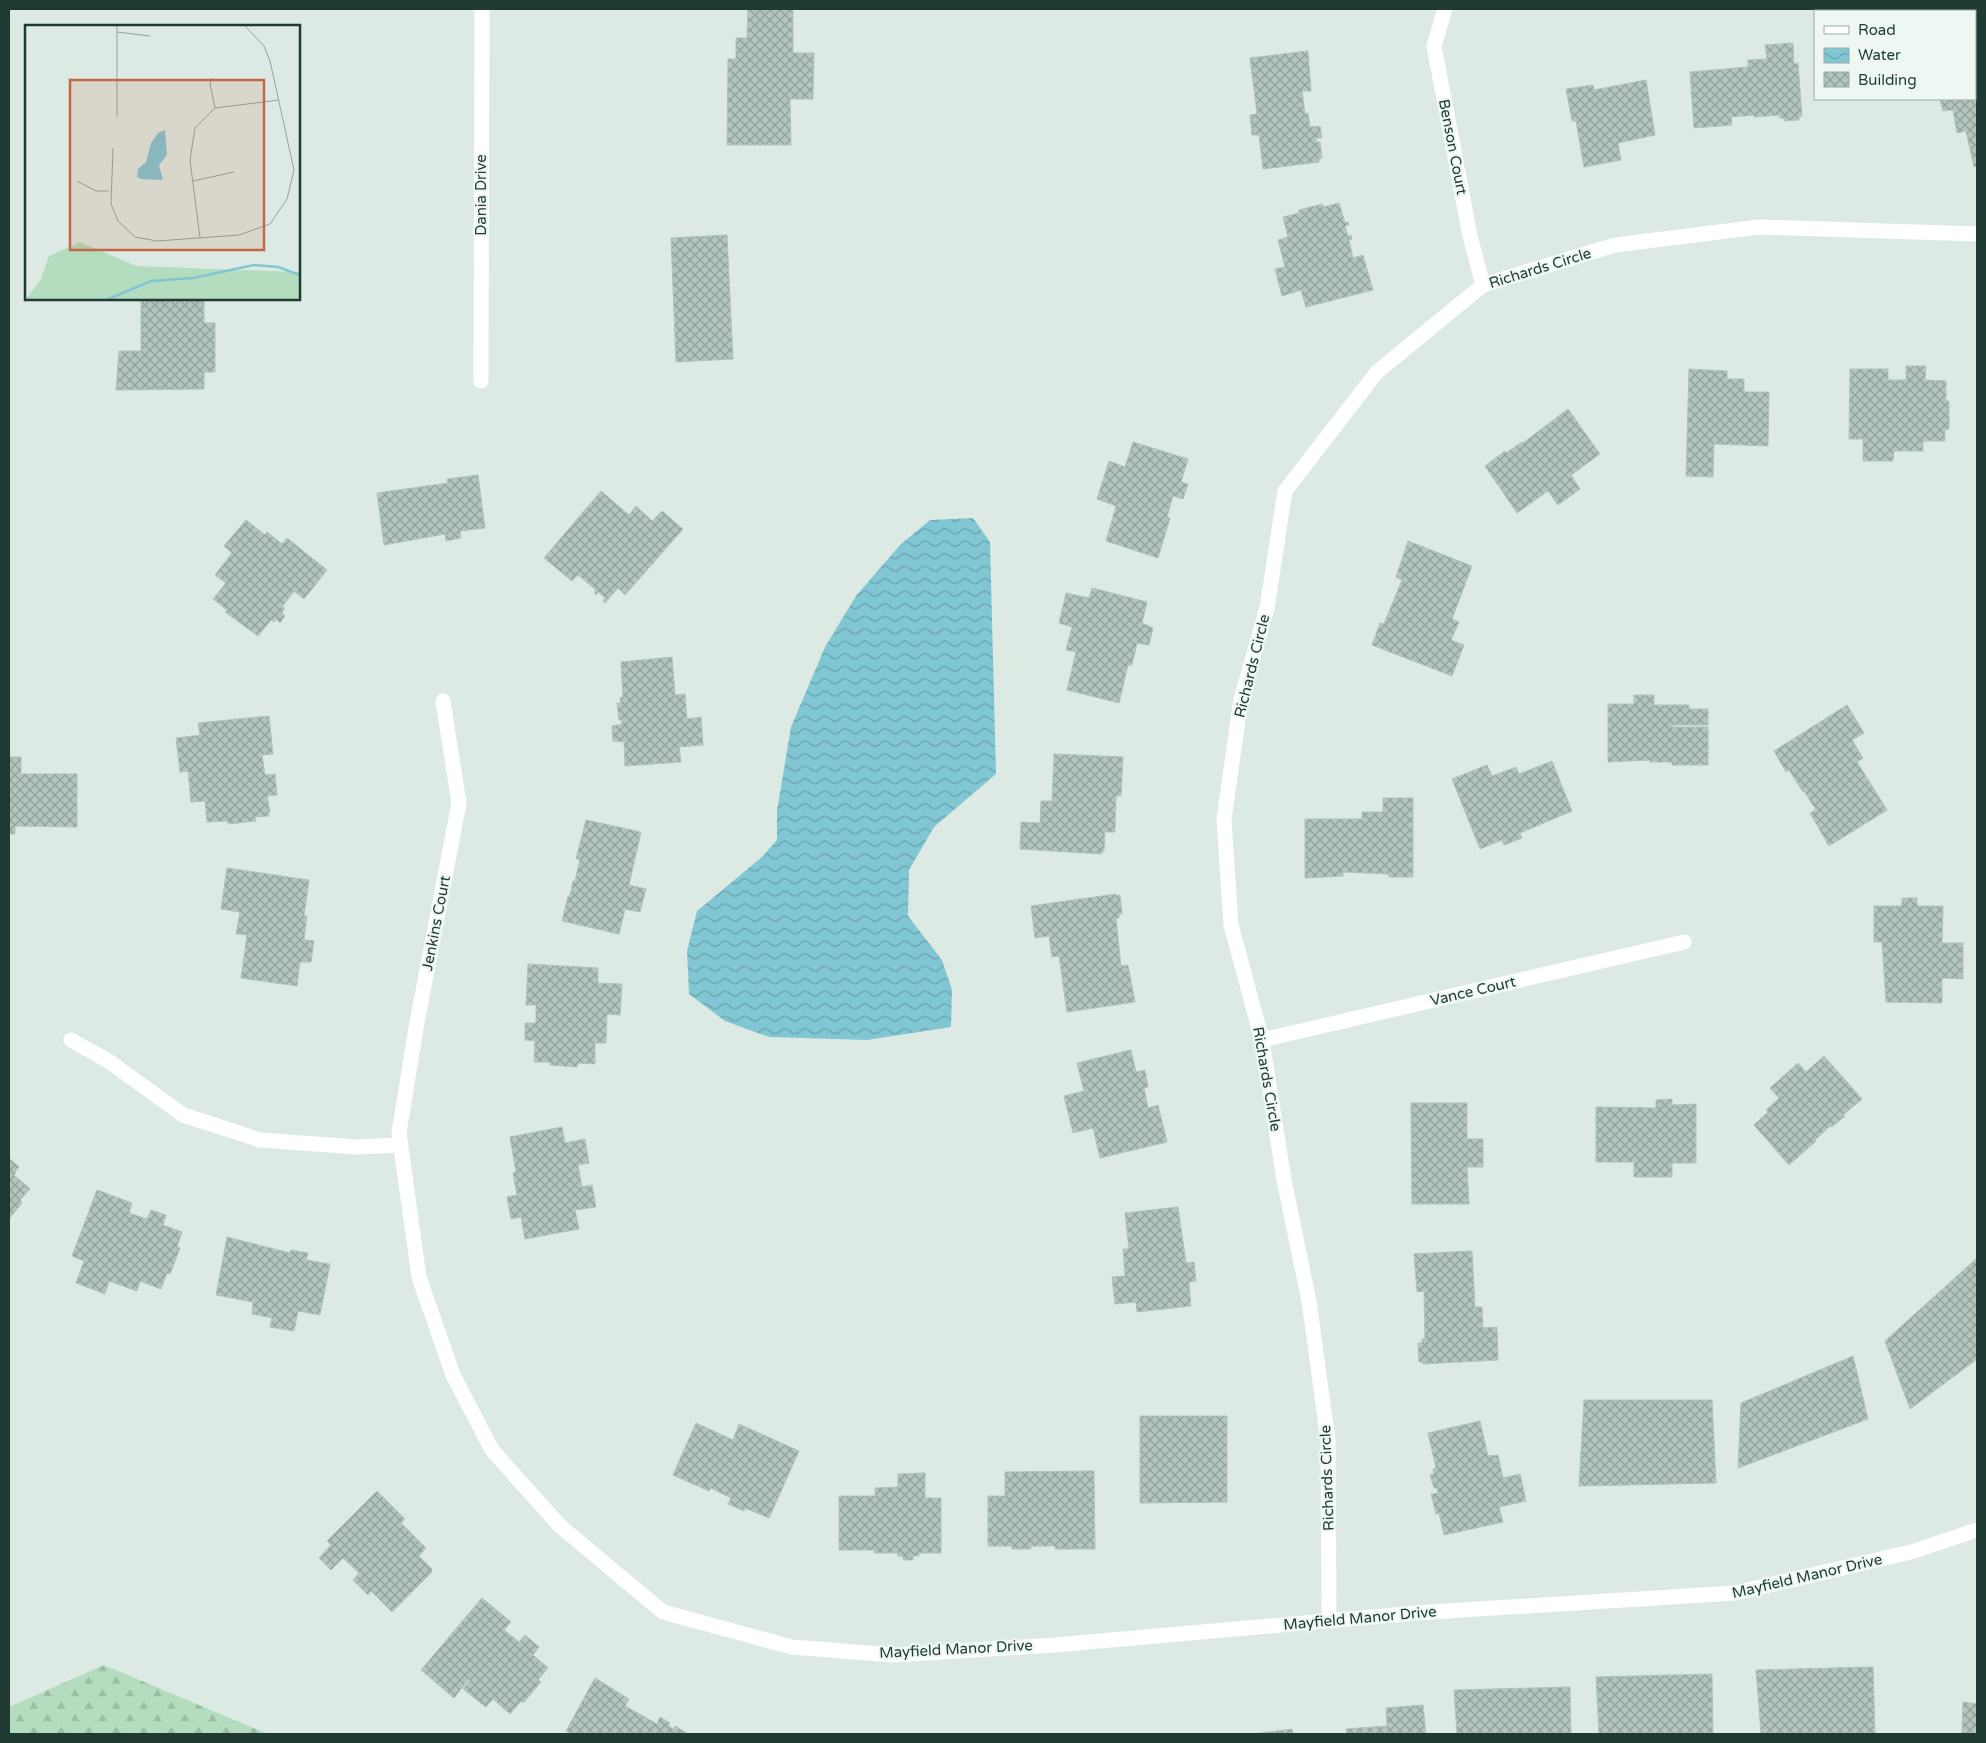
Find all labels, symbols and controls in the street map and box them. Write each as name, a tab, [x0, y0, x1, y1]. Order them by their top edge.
legend	[1814, 10, 1976, 100]
text: Road	[1858, 21, 1896, 39]
inset map	[25, 25, 300, 300]
text: Water	[1858, 46, 1901, 64]
text: Building	[1858, 71, 1917, 89]
street label: Benson Court	[1435, 98, 1471, 197]
street label: Dania Drive	[472, 154, 490, 236]
street label: Richards Circle	[1487, 244, 1593, 292]
street label: Richards Circle	[1230, 612, 1274, 720]
street label: Jenkins Court	[418, 874, 454, 972]
street label: Vance Court	[1428, 972, 1518, 1010]
street label: Richards Circle	[1249, 1025, 1285, 1133]
street label: Richards Circle	[1316, 1425, 1338, 1531]
street label: Mayfield Manor Drive	[1730, 1550, 1884, 1602]
street label: Mayfield Manor Drive	[1283, 1602, 1437, 1634]
street label: Mayfield Manor Drive	[879, 1636, 1033, 1662]

